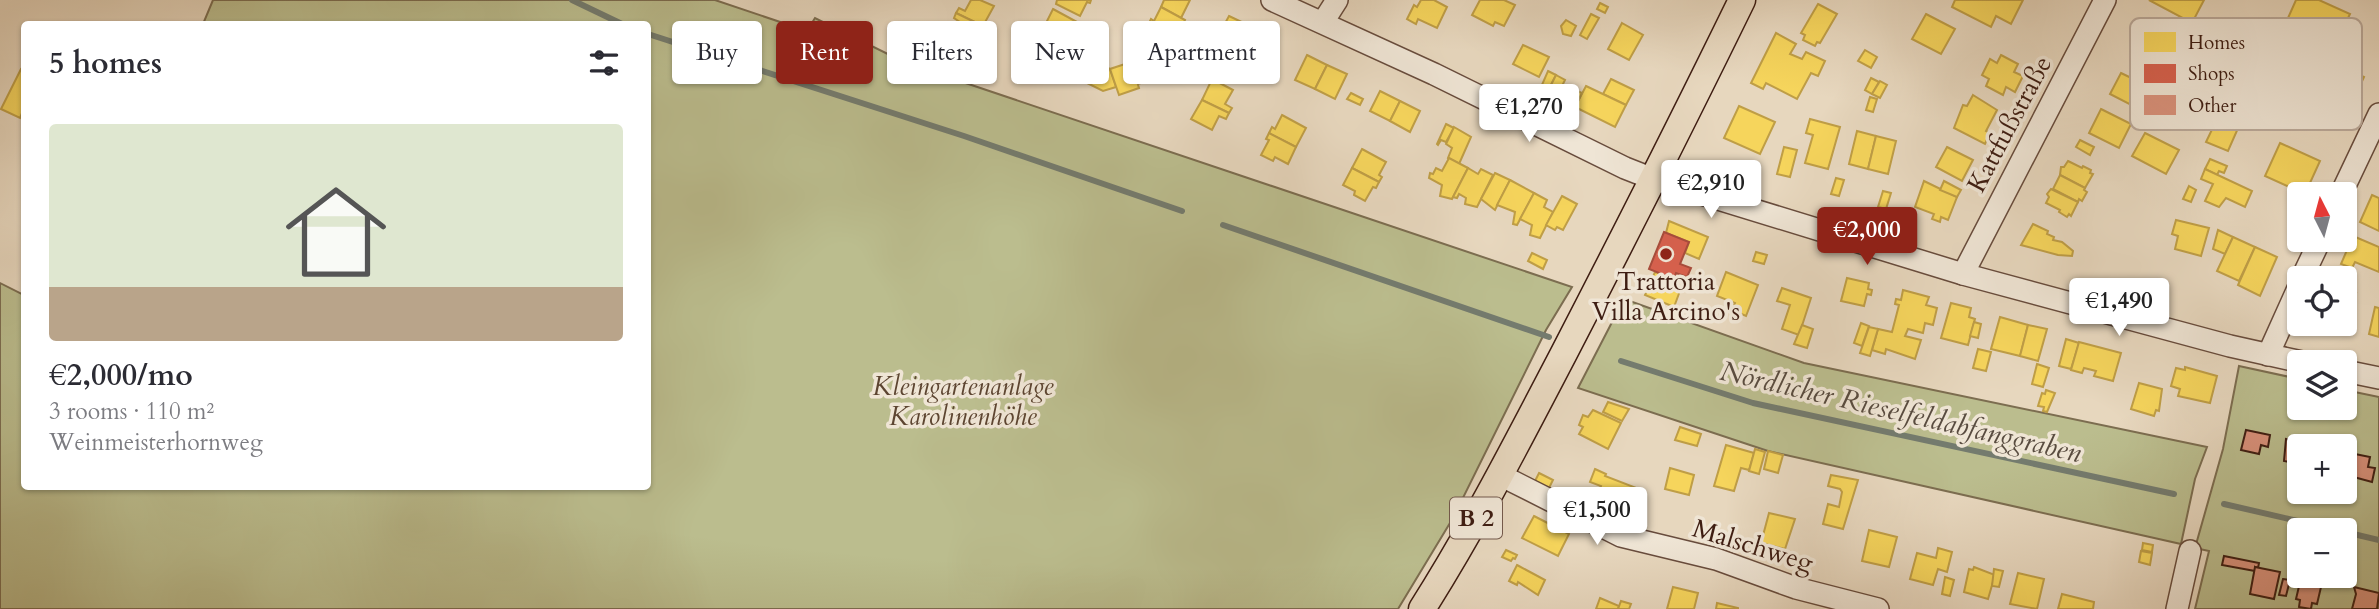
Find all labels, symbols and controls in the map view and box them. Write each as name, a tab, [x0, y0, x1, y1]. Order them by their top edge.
legend	[2130, 18, 2362, 130]
chip: Buy	[672, 21, 762, 84]
chip: Rent	[776, 21, 873, 84]
chip: Filters	[887, 21, 997, 84]
chip: New	[1011, 21, 1109, 84]
chip: Apartment	[1123, 21, 1280, 84]
text: Homes	[2188, 30, 2245, 56]
text: 5 homes	[49, 43, 162, 84]
icon: filters	[585, 44, 623, 82]
street label: Kattfußstraße	[1959, 50, 2060, 199]
text: Shops	[2188, 61, 2235, 87]
pin: €1,270	[1472, 85, 1586, 144]
text: €1,270	[1495, 91, 1563, 122]
text: Other	[2188, 93, 2236, 119]
pin: €2,910	[1654, 160, 1768, 220]
text: €2,910	[1677, 167, 1745, 198]
icon: home	[273, 169, 399, 295]
north arrow	[2287, 182, 2357, 252]
map controls	[2287, 182, 2357, 588]
pin: €2,000	[1810, 208, 1924, 267]
text: €2,000	[1833, 214, 1901, 245]
marker: Trattoria Villa Arcino's	[1658, 246, 1674, 262]
place label: Trattoria Villa Arcino's	[1592, 264, 1740, 329]
button: locate	[2287, 266, 2357, 336]
pin: €1,490	[2062, 278, 2176, 338]
text: €1,490	[2085, 285, 2153, 316]
button: layers	[2287, 350, 2357, 420]
water label: Nördlicher Rieselfeldabfanggraben	[1716, 352, 2085, 472]
text: €2,000/mo	[49, 355, 193, 396]
park label: Kleingartenanlage Karolinenhöhe	[872, 369, 1055, 434]
text: 3 rooms · 110 m²	[49, 396, 214, 427]
text: Weinmeisterhornweg	[49, 427, 263, 458]
button: +	[2287, 434, 2357, 504]
pin: €1,500	[1540, 488, 1654, 547]
text: €1,500	[1563, 494, 1631, 525]
road number: B 2	[1450, 498, 1502, 538]
street label: Malschweg	[1688, 511, 1818, 581]
button: −	[2287, 518, 2357, 588]

